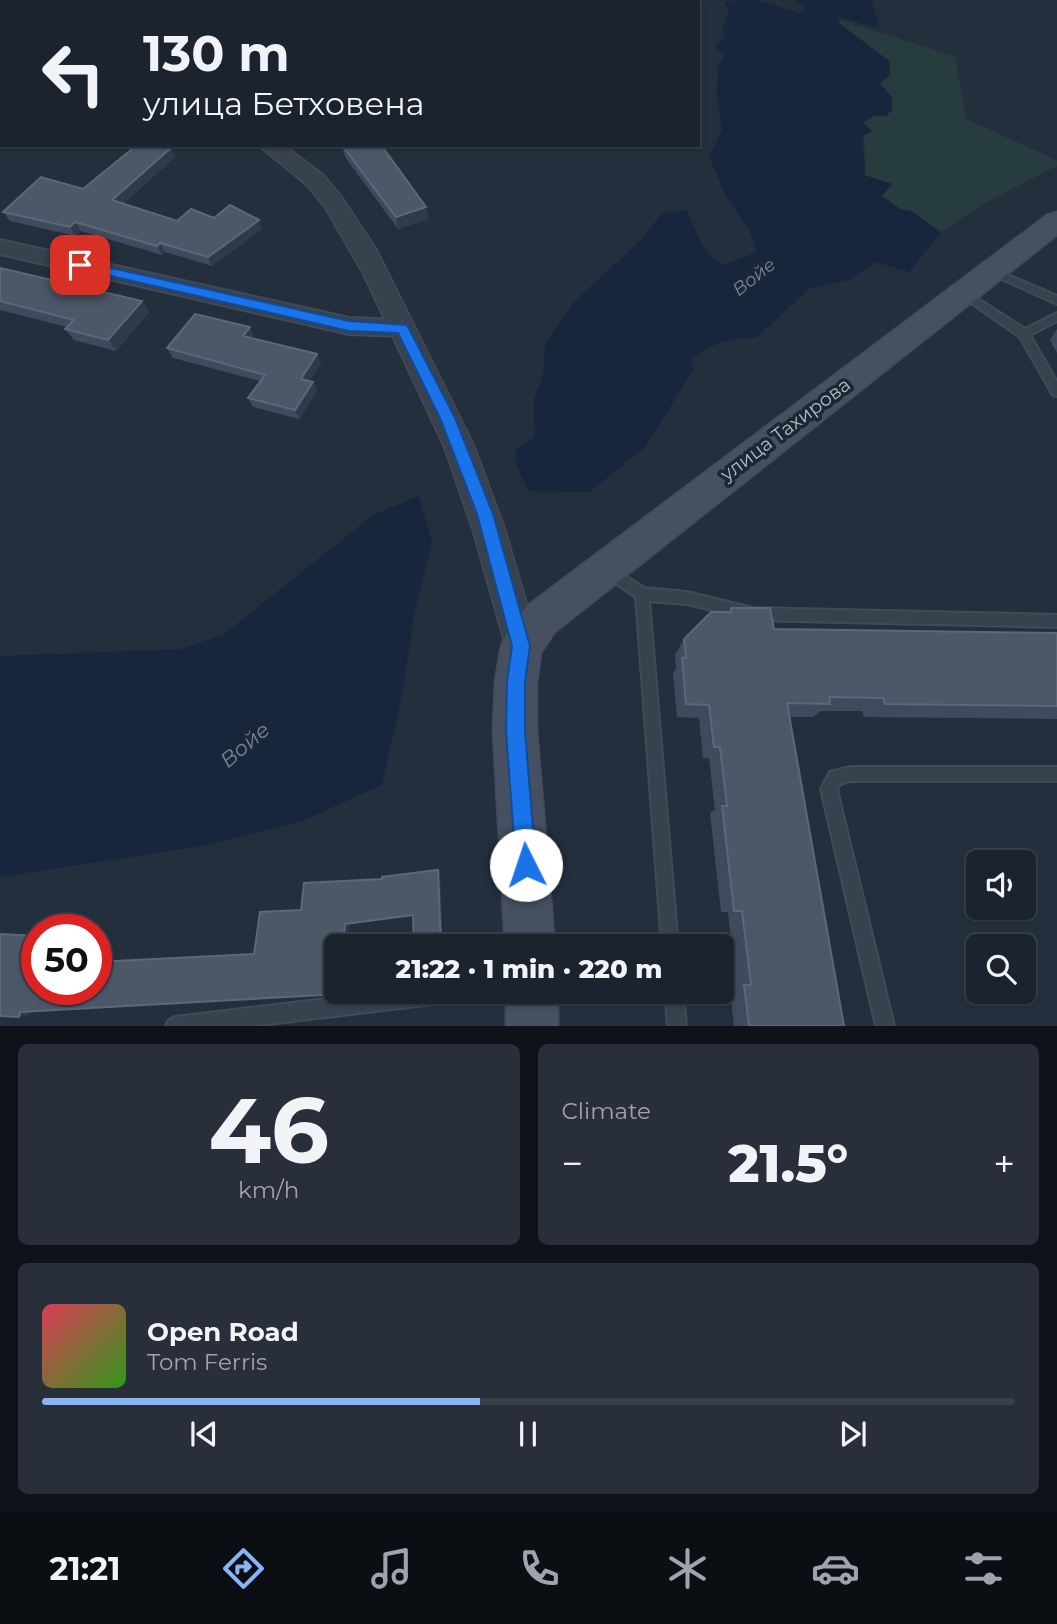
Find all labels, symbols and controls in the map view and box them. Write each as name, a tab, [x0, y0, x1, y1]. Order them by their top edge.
text: 130 m	[143, 24, 290, 83]
icon: left	[28, 28, 119, 119]
text: улица Бетховена	[143, 84, 424, 123]
pin	[50, 235, 110, 295]
icon: arrive	[61, 246, 99, 284]
water label: Войе	[728, 253, 780, 301]
street label: улица Тахирова	[715, 373, 855, 486]
water label: Войе	[215, 717, 274, 772]
position arrow	[489, 828, 563, 902]
map controls	[966, 850, 1036, 1004]
button: sound	[966, 850, 1036, 920]
speed limit sign: 50	[21, 914, 112, 1005]
button: search	[966, 934, 1036, 1004]
text: 21:22 · 1 min · 220 m	[396, 953, 662, 985]
text: 46	[208, 1075, 329, 1186]
text: Climate	[562, 1097, 651, 1125]
text: 21.5°	[728, 1132, 848, 1195]
text: −	[562, 1140, 583, 1187]
text: +	[993, 1140, 1015, 1187]
text: km/h	[238, 1176, 299, 1204]
text: Open Road	[147, 1316, 299, 1348]
text: Tom Ferris	[147, 1348, 267, 1376]
icon: previous	[185, 1415, 223, 1453]
icon: pause	[509, 1415, 547, 1453]
icon: next	[834, 1415, 872, 1453]
icon: directions	[219, 1544, 268, 1593]
icon: music	[367, 1544, 416, 1593]
icon: phone	[515, 1544, 564, 1593]
icon: climate	[663, 1544, 712, 1593]
icon: car	[811, 1544, 860, 1593]
icon: filters	[959, 1544, 1008, 1593]
text: 21:21	[49, 1549, 121, 1588]

